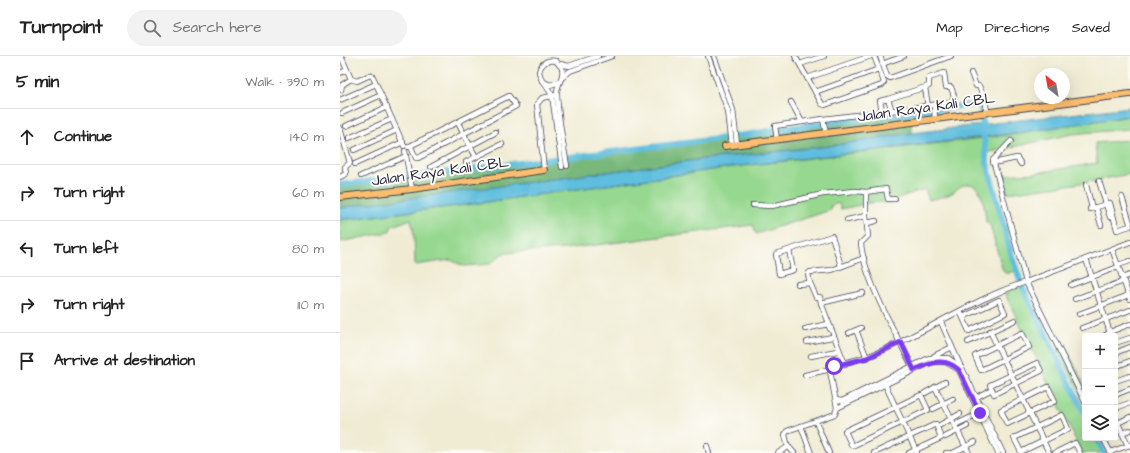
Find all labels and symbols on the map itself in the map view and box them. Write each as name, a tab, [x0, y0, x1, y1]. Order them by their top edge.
north arrow	[1034, 68, 1070, 104]
street label: Jalan Raya Kali CBL	[856, 87, 997, 129]
street label: Jalan Raya Kali CBL	[370, 151, 511, 193]
route start	[825, 357, 843, 375]
route end	[971, 404, 989, 422]

